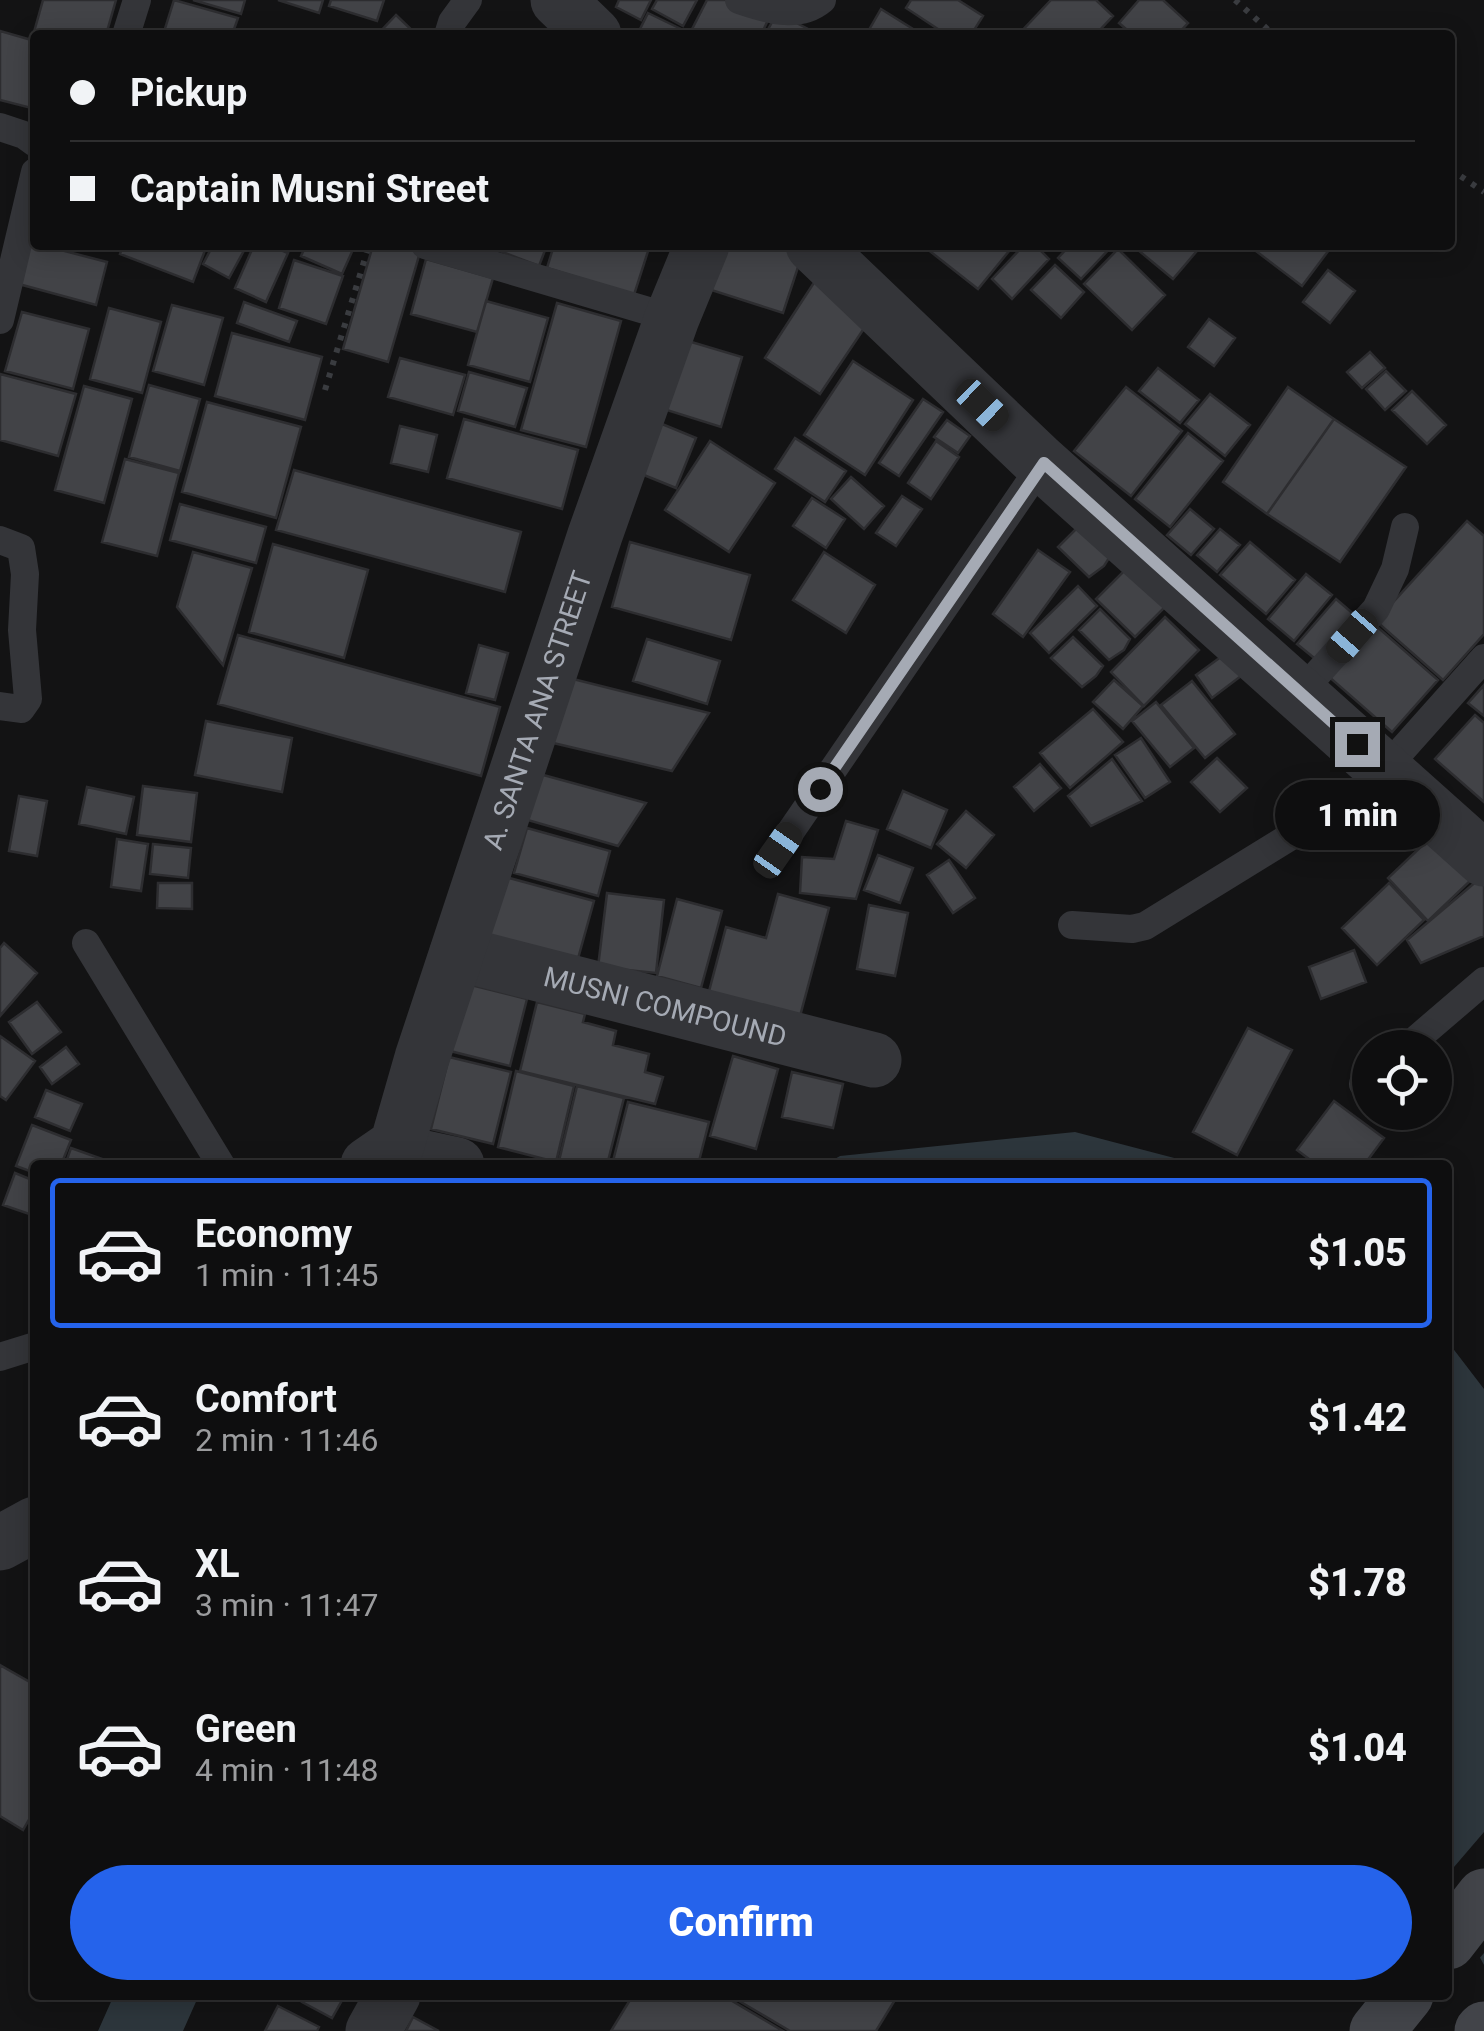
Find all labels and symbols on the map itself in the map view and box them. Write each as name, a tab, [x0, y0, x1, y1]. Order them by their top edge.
car	[950, 373, 1014, 437]
street label: A. SANTA ANA STREET	[476, 567, 598, 854]
car	[1321, 604, 1383, 668]
route end	[1335, 722, 1380, 767]
route start	[798, 767, 843, 812]
callout: 1 min	[1274, 779, 1440, 849]
car	[749, 817, 807, 883]
street label: MUSNI COMPOUND	[540, 959, 790, 1053]

